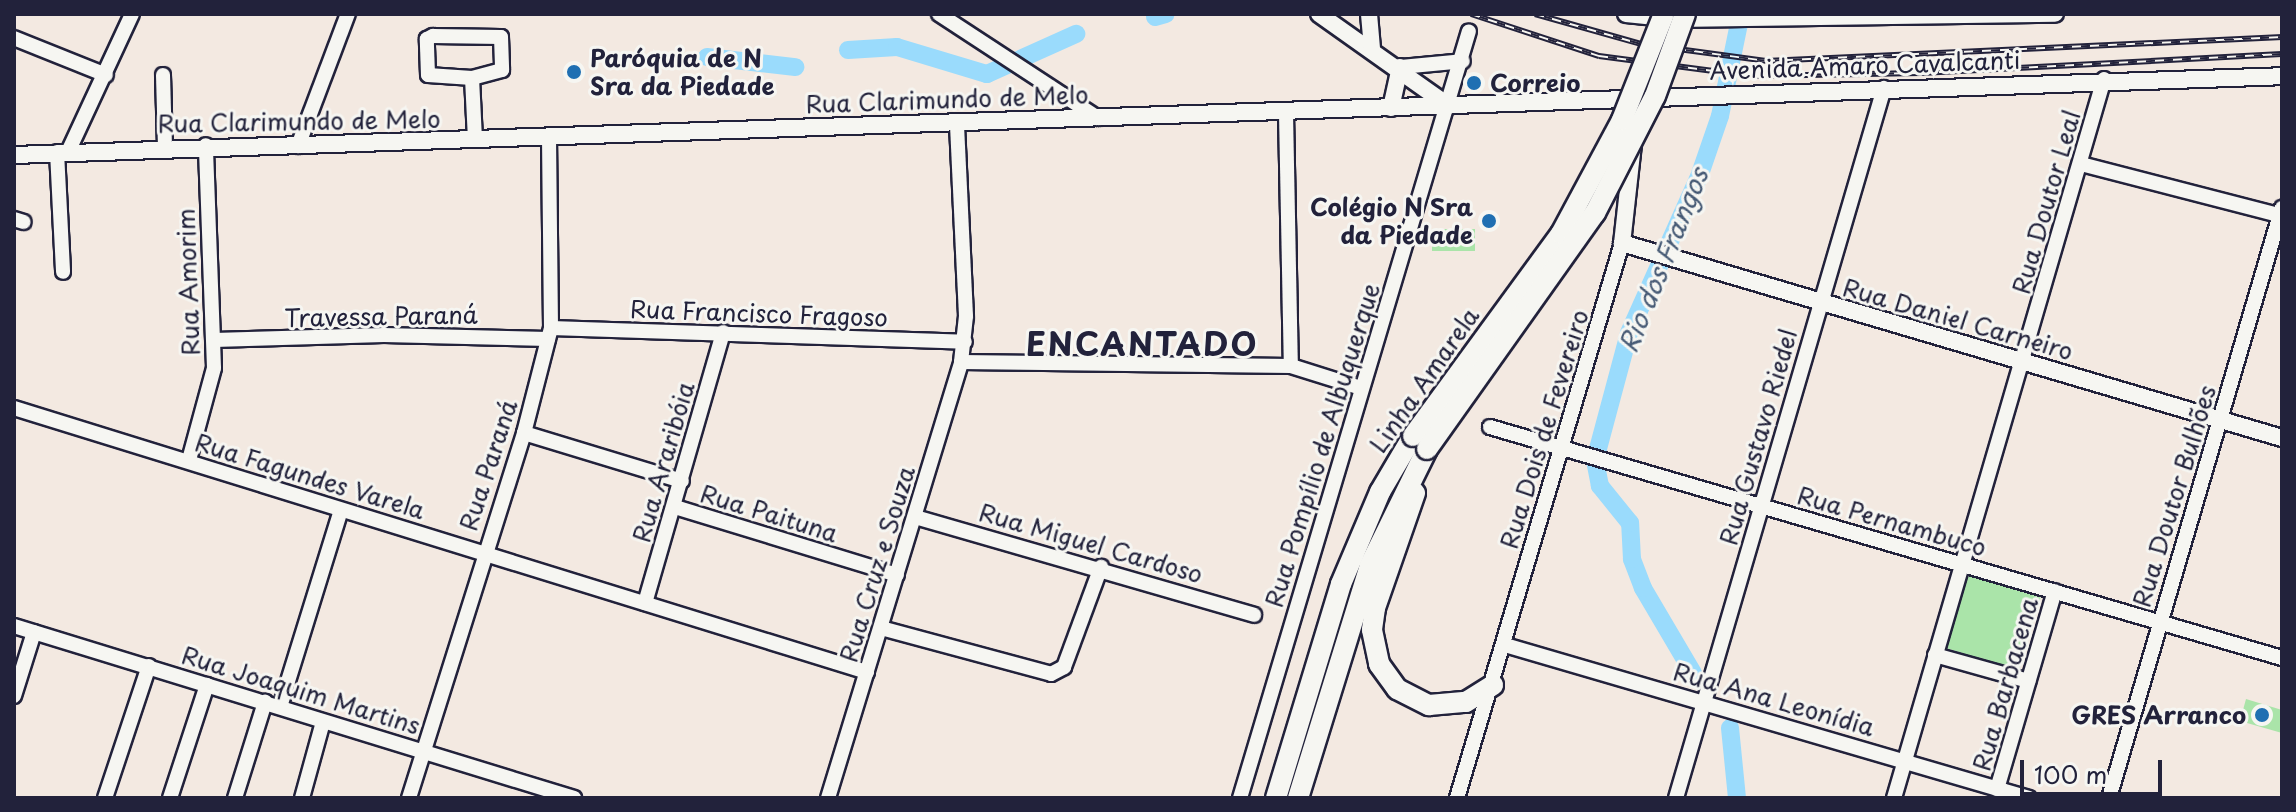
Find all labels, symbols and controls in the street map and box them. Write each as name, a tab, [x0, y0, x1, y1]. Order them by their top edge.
place label: Paróquia de N Sra da Piedade	[590, 44, 775, 100]
street label: Avenida Amaro Cavalcanti	[1709, 45, 2021, 85]
marker: Paróquia de N Sra da Piedade	[565, 63, 583, 81]
place label: Correio	[1490, 69, 1580, 97]
marker: Correio	[1465, 74, 1483, 92]
street label: Rua Clarimundo de Melo	[804, 80, 1090, 118]
street label: Rua Clarimundo de Melo	[156, 104, 442, 138]
street label: Rua Doutor Leal	[2006, 107, 2086, 297]
water label: Rio dos Frangos	[1611, 162, 1715, 358]
place label: Colégio N Sra da Piedade	[1307, 193, 1473, 249]
street label: Rua Amorim	[171, 207, 205, 357]
marker: Colégio N Sra da Piedade	[1480, 212, 1498, 230]
street label: Rua Daniel Carneiro	[1841, 273, 2075, 365]
street label: Rua Pompílio de Albuquerque	[1258, 278, 1386, 612]
street label: Rua Francisco Fragoso	[628, 294, 890, 332]
street label: Travessa Paraná	[285, 300, 477, 332]
street label: Linha Amarela	[1363, 302, 1485, 458]
street label: Rua Dois de Fevereiro	[1494, 306, 1594, 552]
district label: ENCANTADO	[1027, 324, 1257, 362]
street label: Rua Gustavo Riedel	[1713, 326, 1803, 548]
street label: Rua Araribóia	[626, 378, 700, 546]
street label: Rua Doutor Bulhões	[2126, 381, 2222, 611]
street label: Rua Paraná	[453, 396, 523, 534]
street label: Rua Fagundes Varela	[190, 427, 430, 525]
street label: Rua Cruz e Souza	[833, 462, 921, 666]
street label: Rua Paituna	[696, 478, 842, 548]
street label: Rua Pernambuco	[1793, 480, 1991, 562]
street label: Rua Miguel Cardoso	[976, 497, 1206, 589]
street label: Rua Barbacena	[1967, 594, 2043, 774]
street label: Rua Joaquim Martins	[177, 640, 425, 740]
street label: Rua Ana Leonídia	[1671, 657, 1877, 741]
place label: GRES Arranco	[2068, 701, 2246, 729]
marker: GRES Arranco	[2253, 706, 2271, 724]
scale bar	[2024, 744, 2166, 794]
text: 100 m	[2034, 756, 2107, 792]

